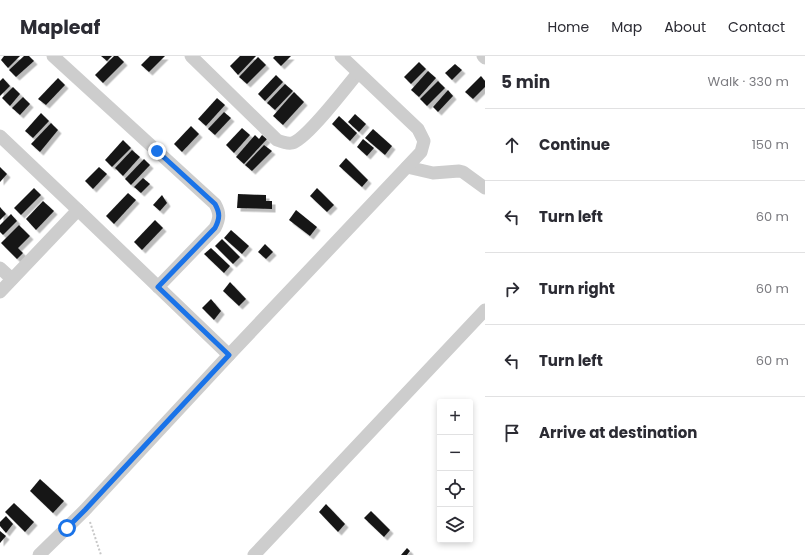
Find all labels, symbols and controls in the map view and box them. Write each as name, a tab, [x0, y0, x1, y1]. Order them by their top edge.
text: Mapleaf	[20, 14, 100, 41]
text: Home	[547, 17, 589, 37]
text: Map	[611, 17, 642, 37]
text: About	[664, 17, 706, 37]
text: Contact	[728, 17, 785, 37]
text: 5 min	[501, 70, 550, 94]
text: Walk · 330 m	[708, 72, 789, 91]
icon: ahead	[501, 134, 523, 156]
text: Continue	[539, 134, 610, 155]
text: 150 m	[752, 135, 789, 154]
route end	[148, 142, 166, 160]
icon: left	[501, 206, 523, 228]
text: Turn left	[539, 206, 603, 227]
text: 60 m	[756, 207, 789, 226]
icon: right	[501, 278, 523, 300]
text: Turn right	[539, 278, 615, 299]
text: 60 m	[756, 279, 789, 298]
icon: left	[501, 350, 523, 372]
text: Turn left	[539, 350, 603, 371]
text: 60 m	[756, 351, 789, 370]
map controls	[437, 399, 473, 543]
button: +	[437, 399, 473, 435]
icon: arrive	[501, 422, 523, 444]
text: Arrive at destination	[539, 422, 697, 443]
button: −	[437, 435, 473, 471]
button: locate	[437, 471, 473, 507]
button: layers	[437, 507, 473, 543]
route start	[58, 519, 76, 537]

